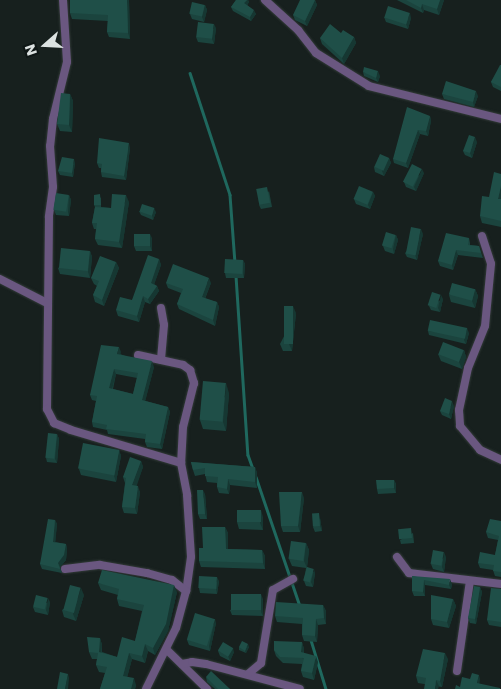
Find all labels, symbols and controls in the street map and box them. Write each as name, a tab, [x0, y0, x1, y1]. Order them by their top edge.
north arrow	[20, 20, 70, 70]
text: N	[20, 42, 42, 58]

